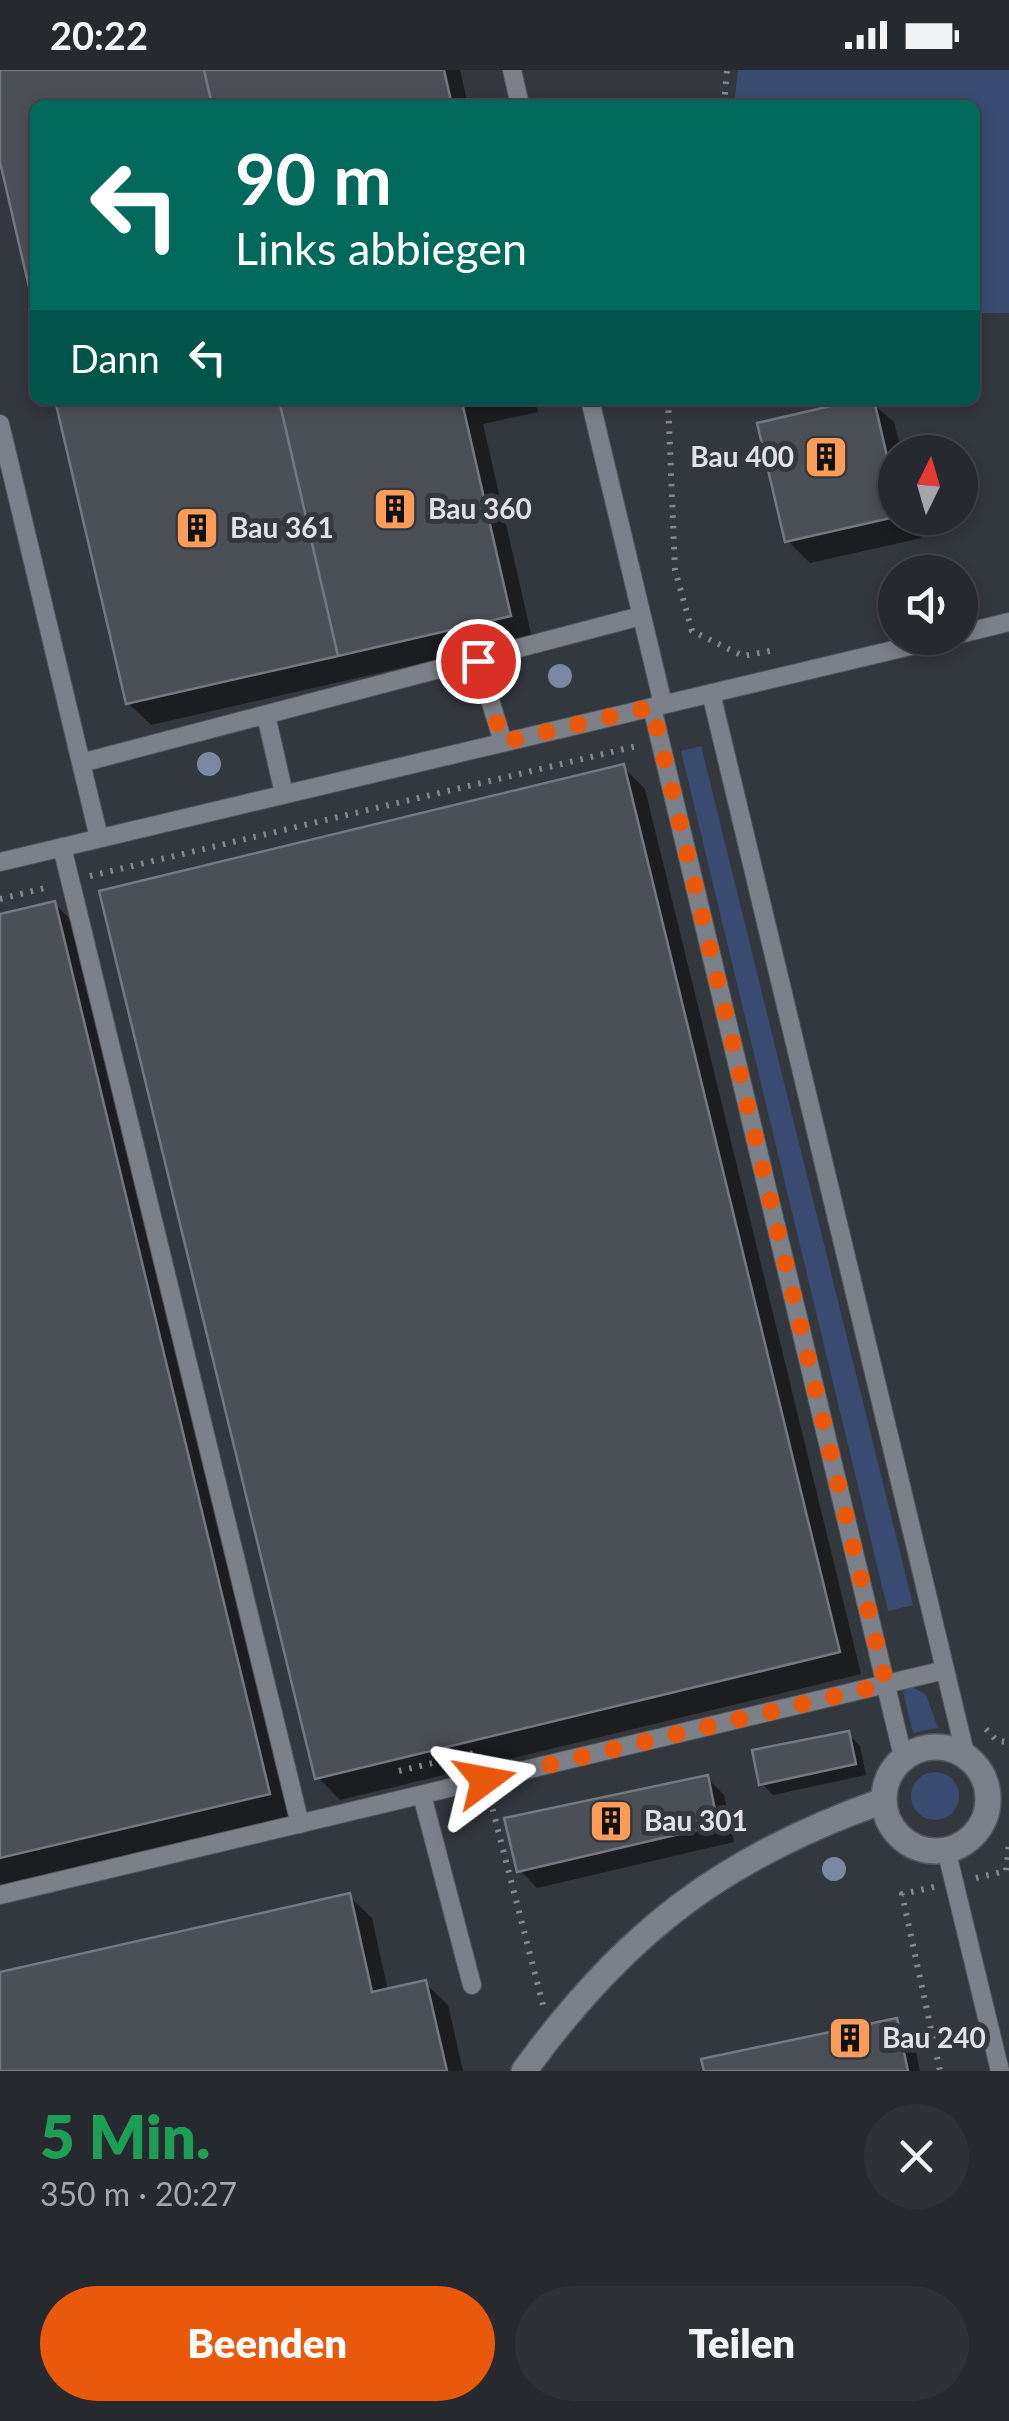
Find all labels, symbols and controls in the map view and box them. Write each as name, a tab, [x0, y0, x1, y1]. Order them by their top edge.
text: 20:22	[50, 12, 148, 58]
text: 90 m	[235, 136, 392, 220]
icon: left	[70, 140, 200, 270]
text: Links abbiegen	[235, 221, 527, 275]
icon: left	[180, 330, 235, 385]
text: Dann	[70, 335, 160, 381]
building icon: Bau 400	[803, 434, 849, 480]
north arrow	[878, 435, 978, 535]
map controls	[878, 435, 978, 655]
place label: Bau 400	[690, 439, 794, 473]
building icon: Bau 360	[372, 486, 418, 532]
place label: Bau 360	[428, 491, 532, 525]
building icon: Bau 361	[174, 505, 220, 551]
place label: Bau 361	[230, 510, 334, 544]
button: sound	[878, 555, 978, 655]
pin	[436, 619, 521, 704]
icon: arrive	[451, 634, 506, 689]
position arrow	[433, 1728, 537, 1832]
building icon: Bau 301	[588, 1798, 634, 1844]
place label: Bau 301	[644, 1803, 748, 1837]
building icon: Bau 240	[827, 2015, 873, 2061]
place label: Bau 240	[882, 2020, 986, 2054]
text: 5 Min.	[40, 2100, 210, 2172]
button: close	[864, 2104, 969, 2209]
text: 350 m · 20:27	[40, 2174, 237, 2213]
button: Beenden	[40, 2286, 495, 2401]
button: Teilen	[515, 2286, 969, 2401]

